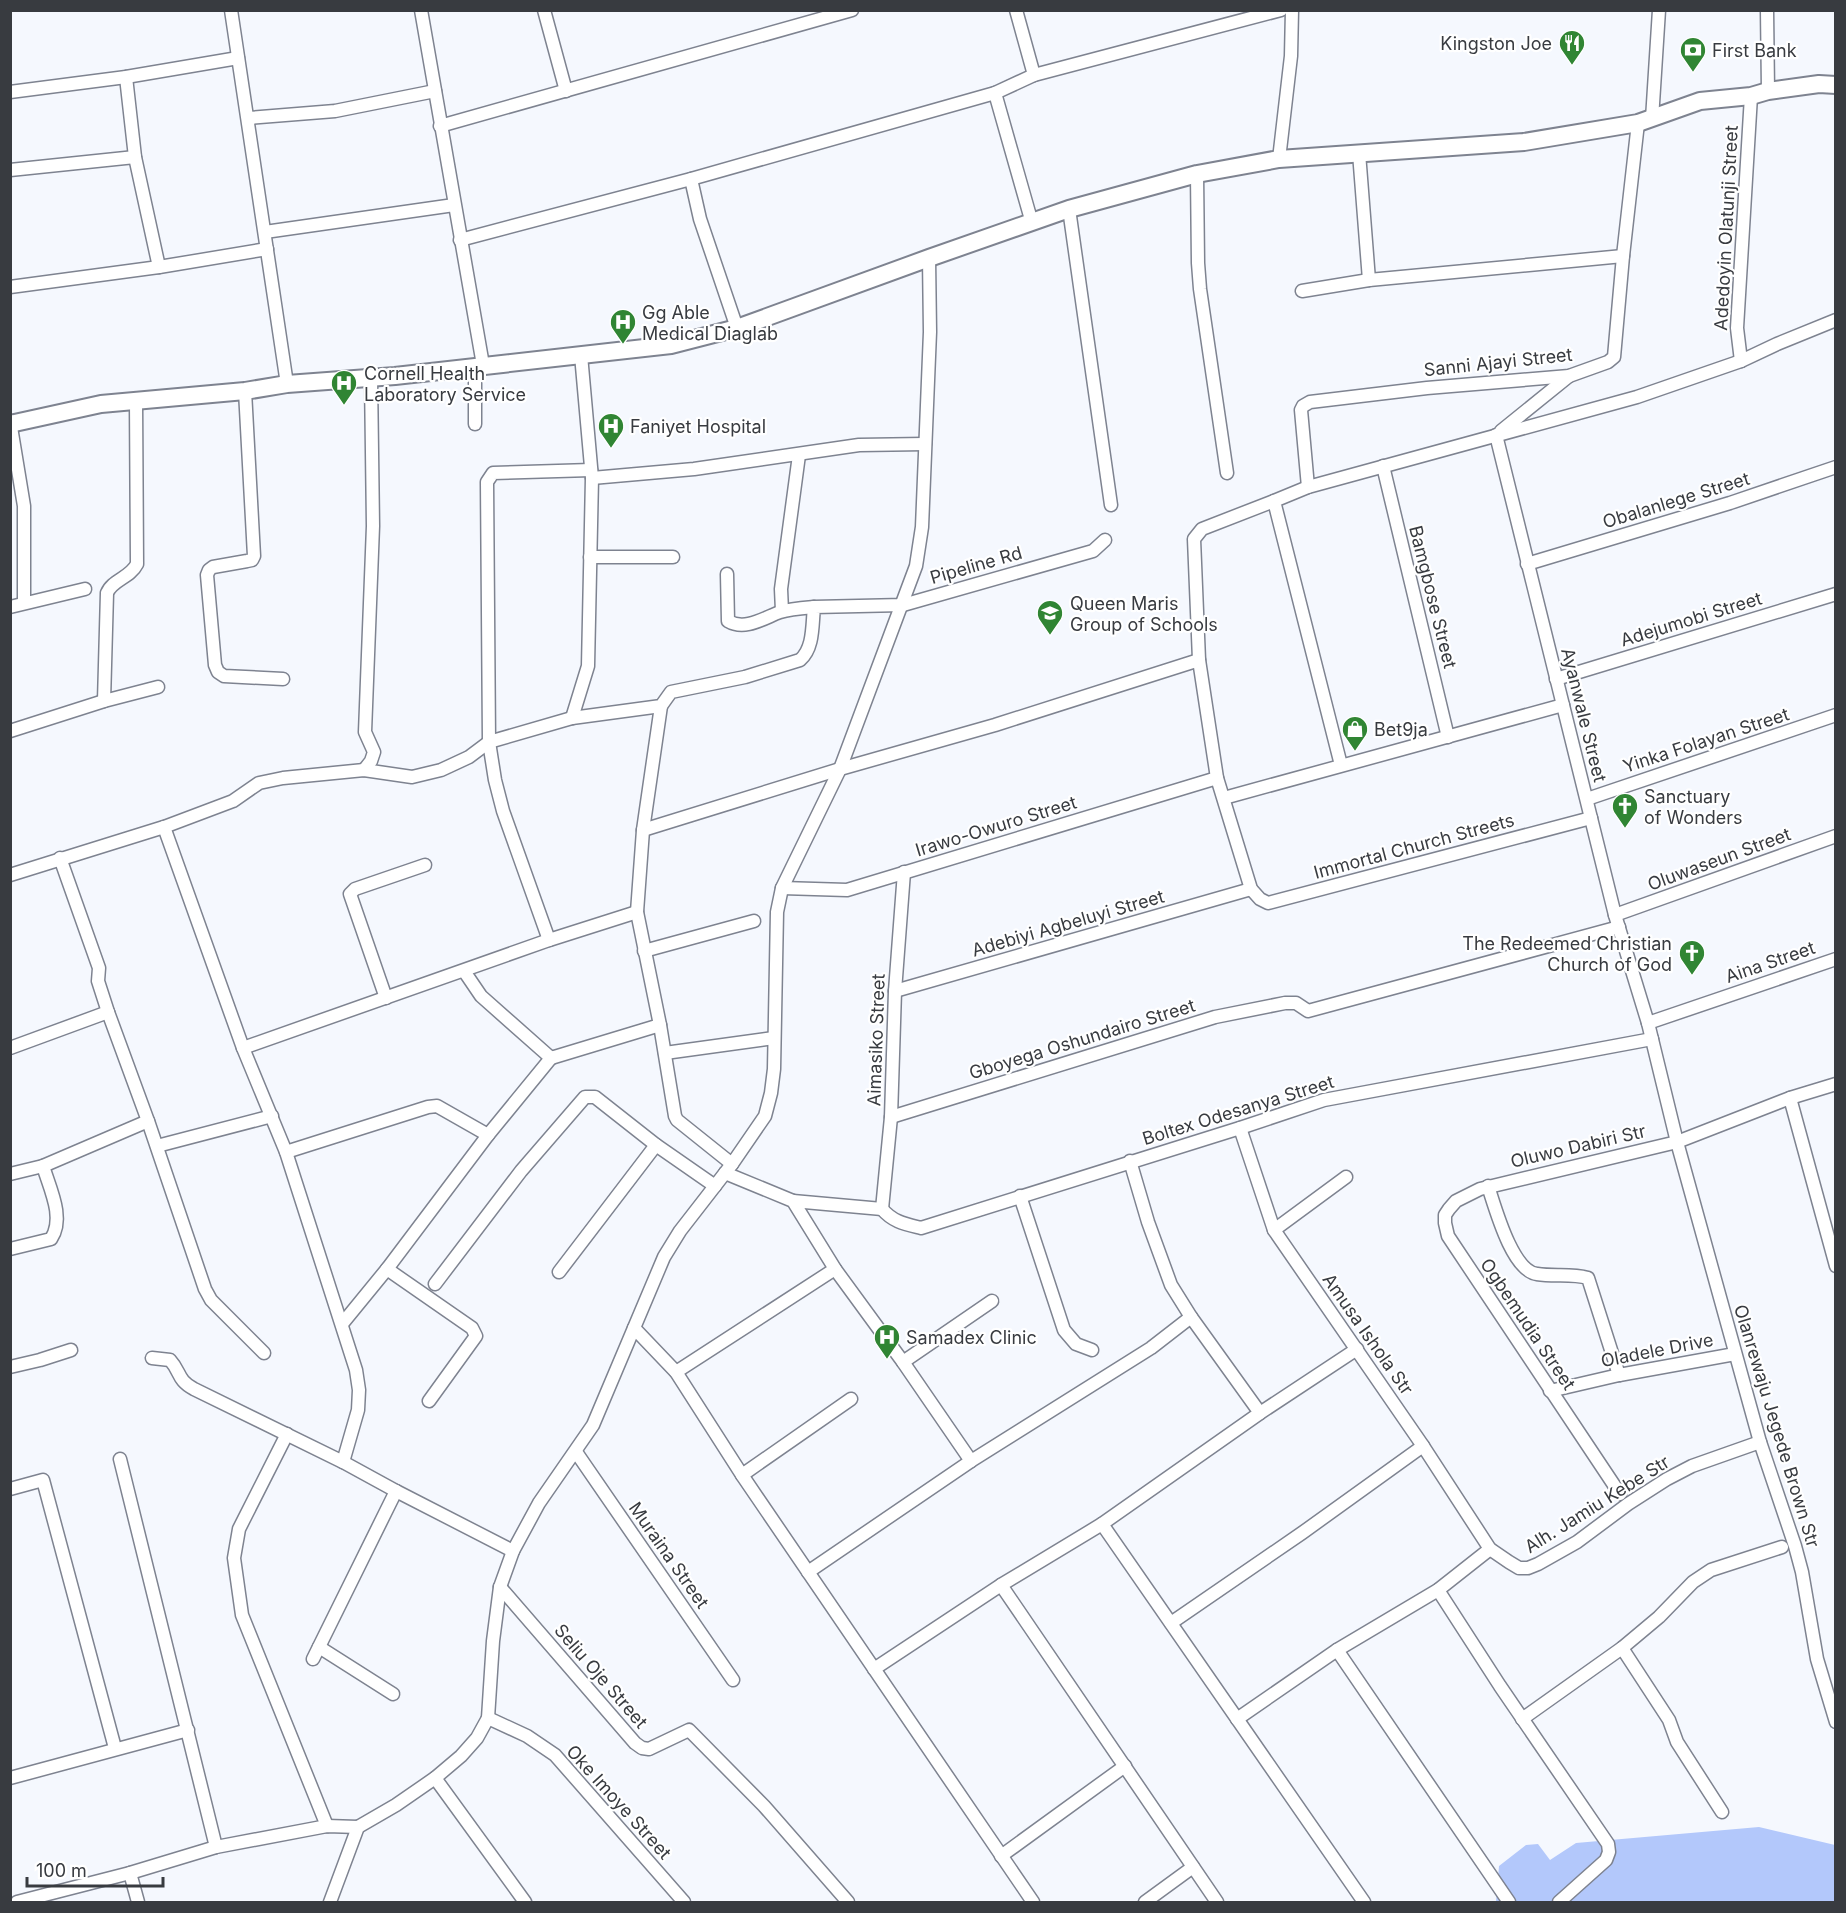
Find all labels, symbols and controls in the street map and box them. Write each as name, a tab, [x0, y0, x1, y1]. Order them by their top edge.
restaurant icon: Kingston Joe	[1557, 28, 1587, 66]
place label: Kingston Joe	[1440, 33, 1552, 54]
bank icon: First Bank	[1678, 35, 1708, 73]
place label: First Bank	[1712, 40, 1797, 61]
street label: Adedoyin Olatunji Street	[1710, 125, 1742, 331]
place label: Gg Able Medical Diaglab	[642, 302, 778, 344]
hospital icon: Gg Able Medical Diaglab	[608, 307, 638, 345]
street label: Sanni Ajayi Street	[1423, 344, 1573, 380]
place label: Cornell Health Laboratory Service	[364, 363, 526, 405]
hospital icon: Cornell Health Laboratory Service	[329, 368, 359, 406]
hospital icon: Faniyet Hospital	[596, 411, 626, 449]
place label: Faniyet Hospital	[630, 416, 766, 437]
street label: Obalanlege Street	[1600, 468, 1752, 532]
street label: Bamgbose Street	[1405, 523, 1461, 671]
street label: Pipeline Rd	[928, 542, 1024, 588]
street label: Adejumobi Street	[1618, 587, 1764, 650]
place label: Queen Maris Group of Schools	[1070, 593, 1218, 635]
school or university icon: Queen Maris Group of Schools	[1035, 598, 1065, 636]
street label: Ayanwale Street	[1557, 646, 1611, 784]
street label: Yinka Folayan Street	[1620, 703, 1792, 777]
shop icon: Bet9ja	[1340, 714, 1370, 752]
place label: Bet9ja	[1374, 719, 1428, 740]
place label: Sanctuary of Wonders	[1644, 786, 1743, 828]
street label: Irawo-Owuro Street	[913, 791, 1079, 861]
church icon: Sanctuary of Wonders	[1610, 791, 1640, 829]
street label: Immortal Church Streets	[1311, 809, 1517, 883]
street label: Oluwaseun Street	[1645, 823, 1794, 895]
street label: Adebiyi Agbeluyi Street	[969, 885, 1167, 961]
place label: The Redeemed Christian Church of God	[1462, 933, 1672, 975]
street label: Aina Street	[1722, 937, 1818, 987]
church icon: The Redeemed Christian Church of God	[1677, 938, 1707, 976]
street label: Aimasiko Street	[863, 973, 889, 1107]
street label: Gboyega Oshundairo Street	[966, 995, 1198, 1083]
street label: Boltex Odesanya Street	[1140, 1071, 1336, 1149]
street label: Oluwo Dabiri Str	[1508, 1120, 1648, 1172]
street label: Ogbemudia Street	[1476, 1254, 1580, 1394]
street label: Amusa Ishola Str	[1318, 1269, 1418, 1399]
street label: Olanrewaju Jegede Brown Str	[1730, 1302, 1824, 1550]
hospital icon: Samadex Clinic	[872, 1322, 902, 1360]
place label: Samadex Clinic	[906, 1327, 1037, 1348]
street label: Oladele Drive	[1599, 1329, 1715, 1371]
street label: Alh. Jamiu Kebe Str	[1521, 1451, 1673, 1557]
street label: Muraina Street	[625, 1498, 713, 1612]
street label: Seliu Oje Street	[550, 1620, 652, 1732]
street label: Oke Imoye Street	[562, 1741, 676, 1863]
scale bar	[27, 1850, 164, 1888]
text: 100 m	[36, 1860, 87, 1881]

